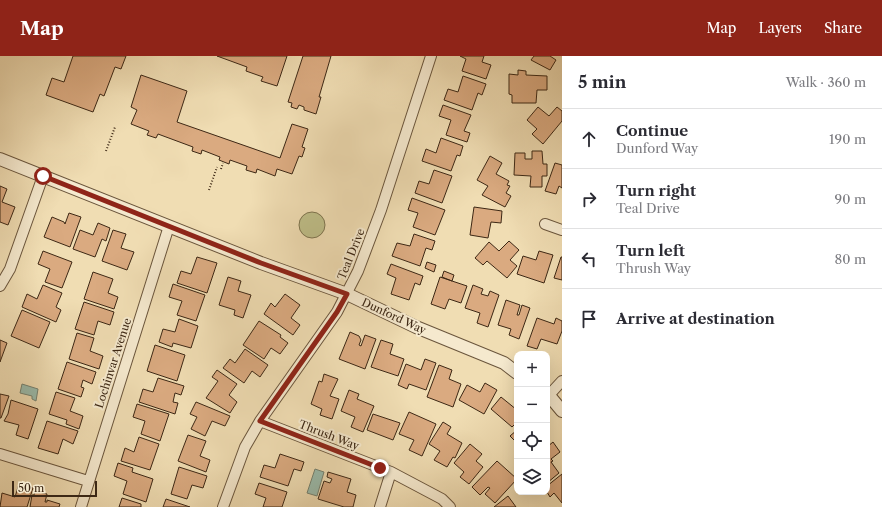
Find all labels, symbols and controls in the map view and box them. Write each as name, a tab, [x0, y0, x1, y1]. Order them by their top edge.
text: Map	[20, 17, 64, 40]
text: Map	[706, 19, 736, 37]
text: Layers	[758, 19, 802, 37]
text: Share	[824, 19, 862, 37]
text: 5 min	[578, 72, 626, 92]
text: Walk · 360 m	[786, 74, 866, 90]
text: Continue	[616, 121, 688, 140]
icon: ahead	[578, 128, 600, 150]
text: 190 m	[829, 131, 866, 147]
text: Dunford Way	[616, 140, 698, 156]
route start	[34, 167, 52, 185]
text: Turn right	[616, 181, 696, 200]
icon: right	[578, 188, 600, 210]
text: 90 m	[835, 191, 866, 207]
text: Teal Drive	[616, 200, 680, 216]
street label: Teal Drive	[334, 226, 368, 282]
text: Turn left	[616, 241, 685, 260]
icon: left	[578, 248, 600, 270]
text: 80 m	[834, 251, 866, 267]
text: Thrush Way	[616, 260, 691, 276]
street label: Dunford Way	[360, 295, 429, 337]
icon: arrive	[578, 308, 600, 330]
text: Arrive at destination	[616, 309, 775, 328]
street label: Lochinvar Avenue	[92, 316, 134, 410]
map controls	[514, 351, 550, 495]
button: +	[514, 351, 550, 387]
button: −	[514, 387, 550, 423]
street label: Thrush Way	[297, 417, 362, 453]
button: locate	[514, 423, 550, 459]
route end	[371, 459, 389, 477]
button: layers	[514, 459, 550, 495]
scale bar	[12, 479, 97, 498]
text: 50 m	[18, 481, 44, 495]

